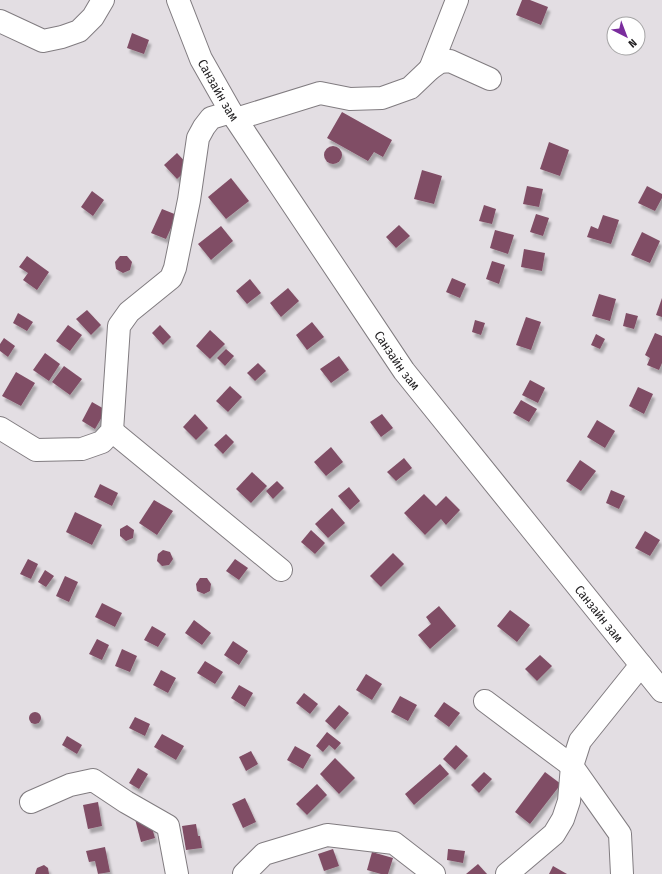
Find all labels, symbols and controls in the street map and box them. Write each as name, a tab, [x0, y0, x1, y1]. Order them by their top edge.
north arrow	[606, 16, 646, 56]
text: N	[626, 36, 639, 50]
street label: Санзайн зам	[195, 57, 242, 124]
street label: Санзайн зам	[371, 328, 423, 393]
street label: Санзайн зам	[572, 582, 626, 645]

